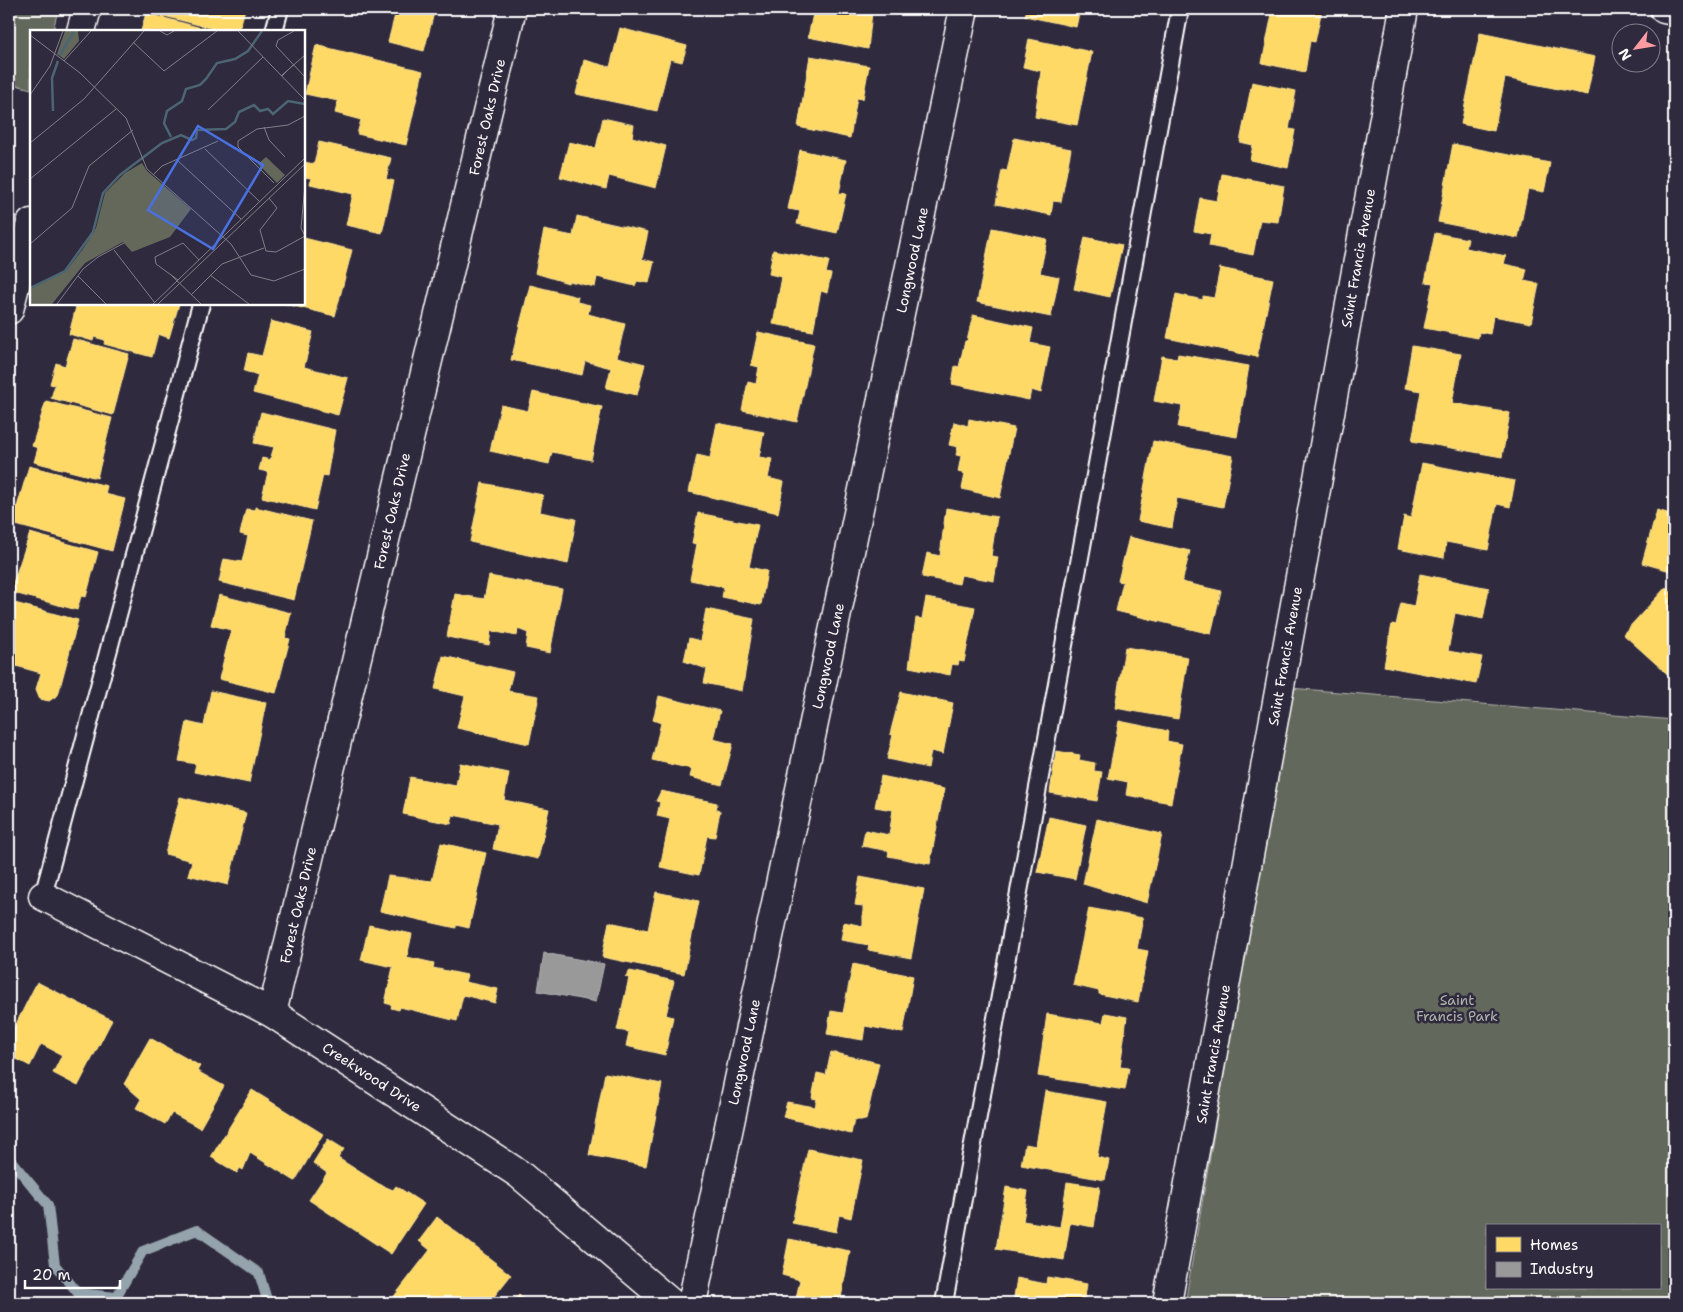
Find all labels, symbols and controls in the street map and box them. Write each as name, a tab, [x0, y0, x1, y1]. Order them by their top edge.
north arrow	[1610, 22, 1660, 72]
inset map	[30, 30, 305, 305]
text: N	[1614, 45, 1635, 64]
street label: Forest Oaks Drive	[465, 57, 509, 177]
street label: Saint Francis Avenue	[1337, 187, 1379, 329]
street label: Longwood Lane	[892, 205, 932, 315]
street label: Forest Oaks Drive	[370, 451, 414, 571]
street label: Saint Francis Avenue	[1264, 585, 1306, 727]
street label: Longwood Lane	[808, 601, 848, 711]
street label: Forest Oaks Drive	[276, 845, 320, 965]
street label: Saint Francis Avenue	[1192, 983, 1234, 1125]
park label: Saint Francis Park	[1416, 991, 1498, 1025]
street label: Longwood Lane	[724, 997, 764, 1107]
street label: Creekwood Drive	[319, 1038, 425, 1116]
legend	[1486, 1224, 1660, 1290]
text: Homes	[1530, 1235, 1578, 1255]
scale bar	[25, 1257, 120, 1289]
text: Industry	[1530, 1259, 1594, 1279]
text: 20 m	[32, 1265, 71, 1285]

